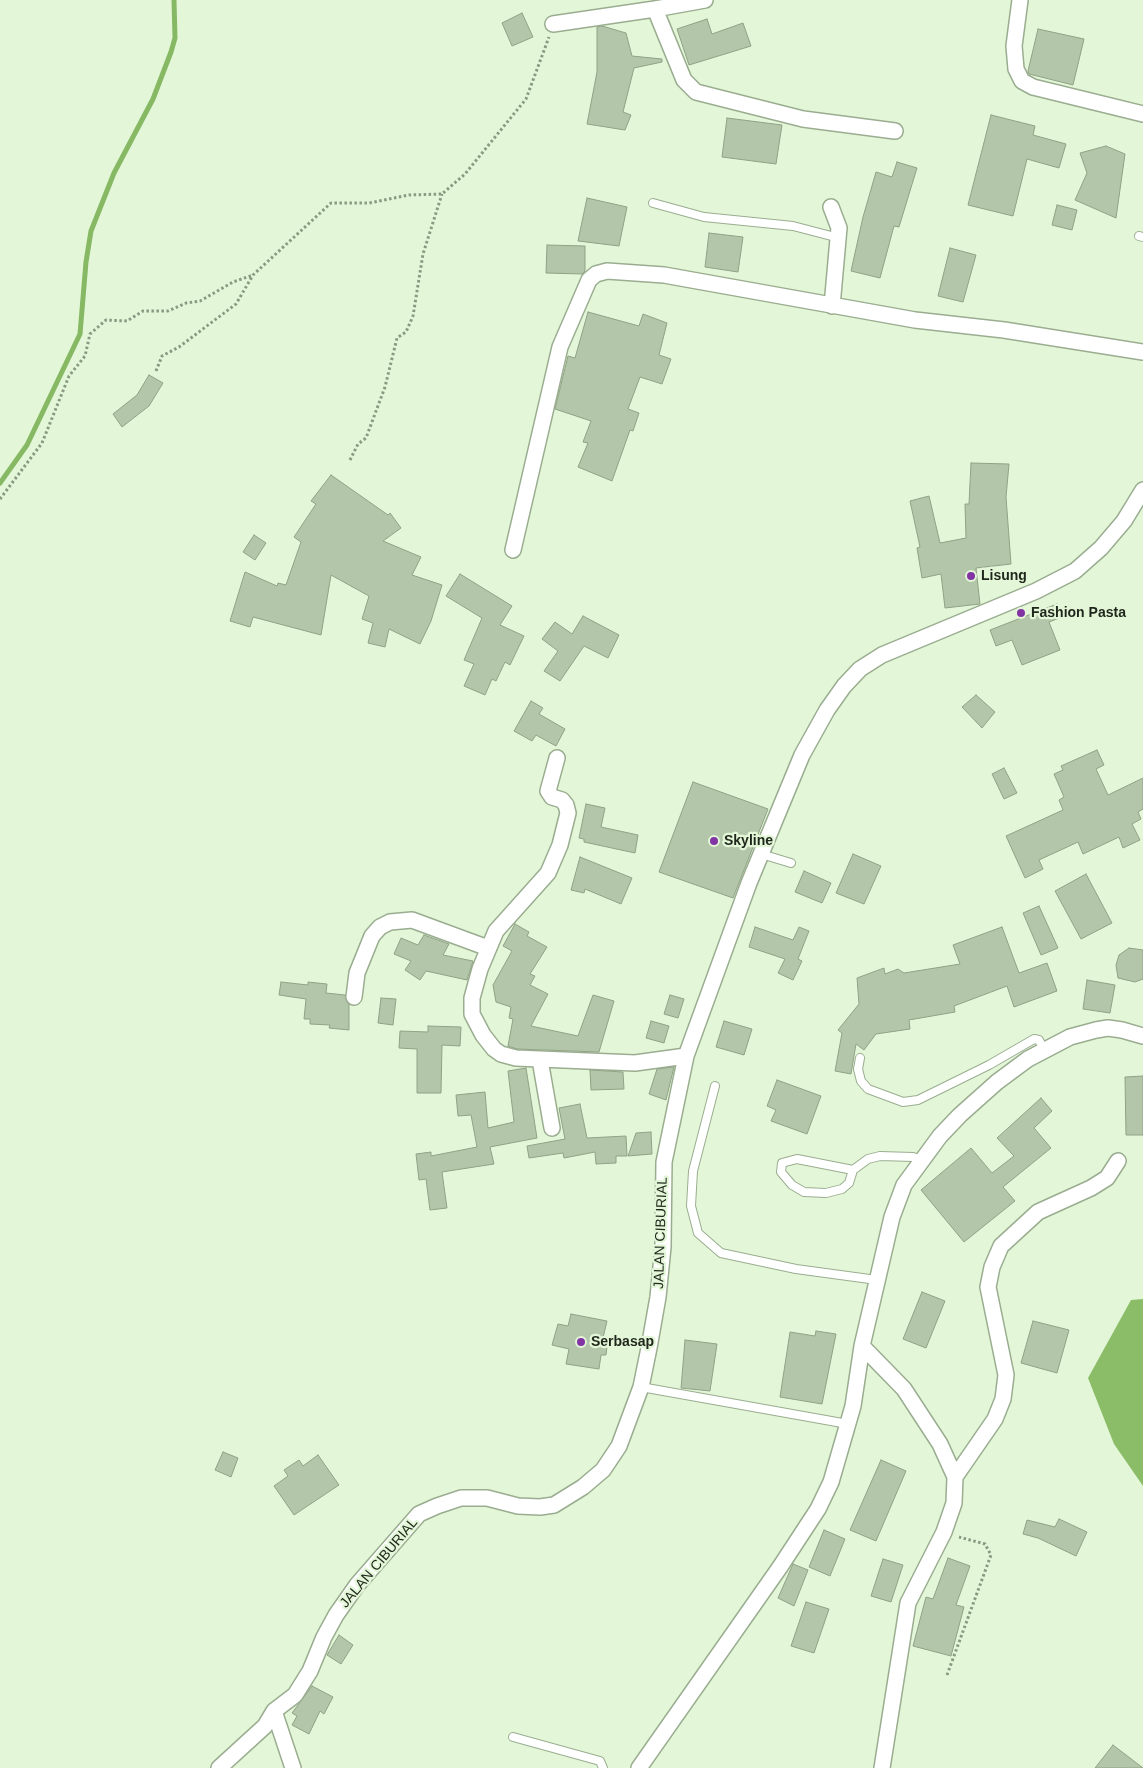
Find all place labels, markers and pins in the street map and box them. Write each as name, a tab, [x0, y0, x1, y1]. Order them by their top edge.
place label: Lisung	[981, 568, 1027, 584]
marker: Lisung	[965, 570, 977, 582]
place label: Fashion Pasta	[1031, 605, 1126, 621]
marker: Fashion Pasta	[1015, 607, 1027, 619]
place label: Skyline	[724, 833, 773, 849]
marker: Skyline	[708, 835, 720, 847]
place label: Serbasap	[591, 1334, 654, 1350]
marker: Serbasap	[575, 1336, 587, 1348]

